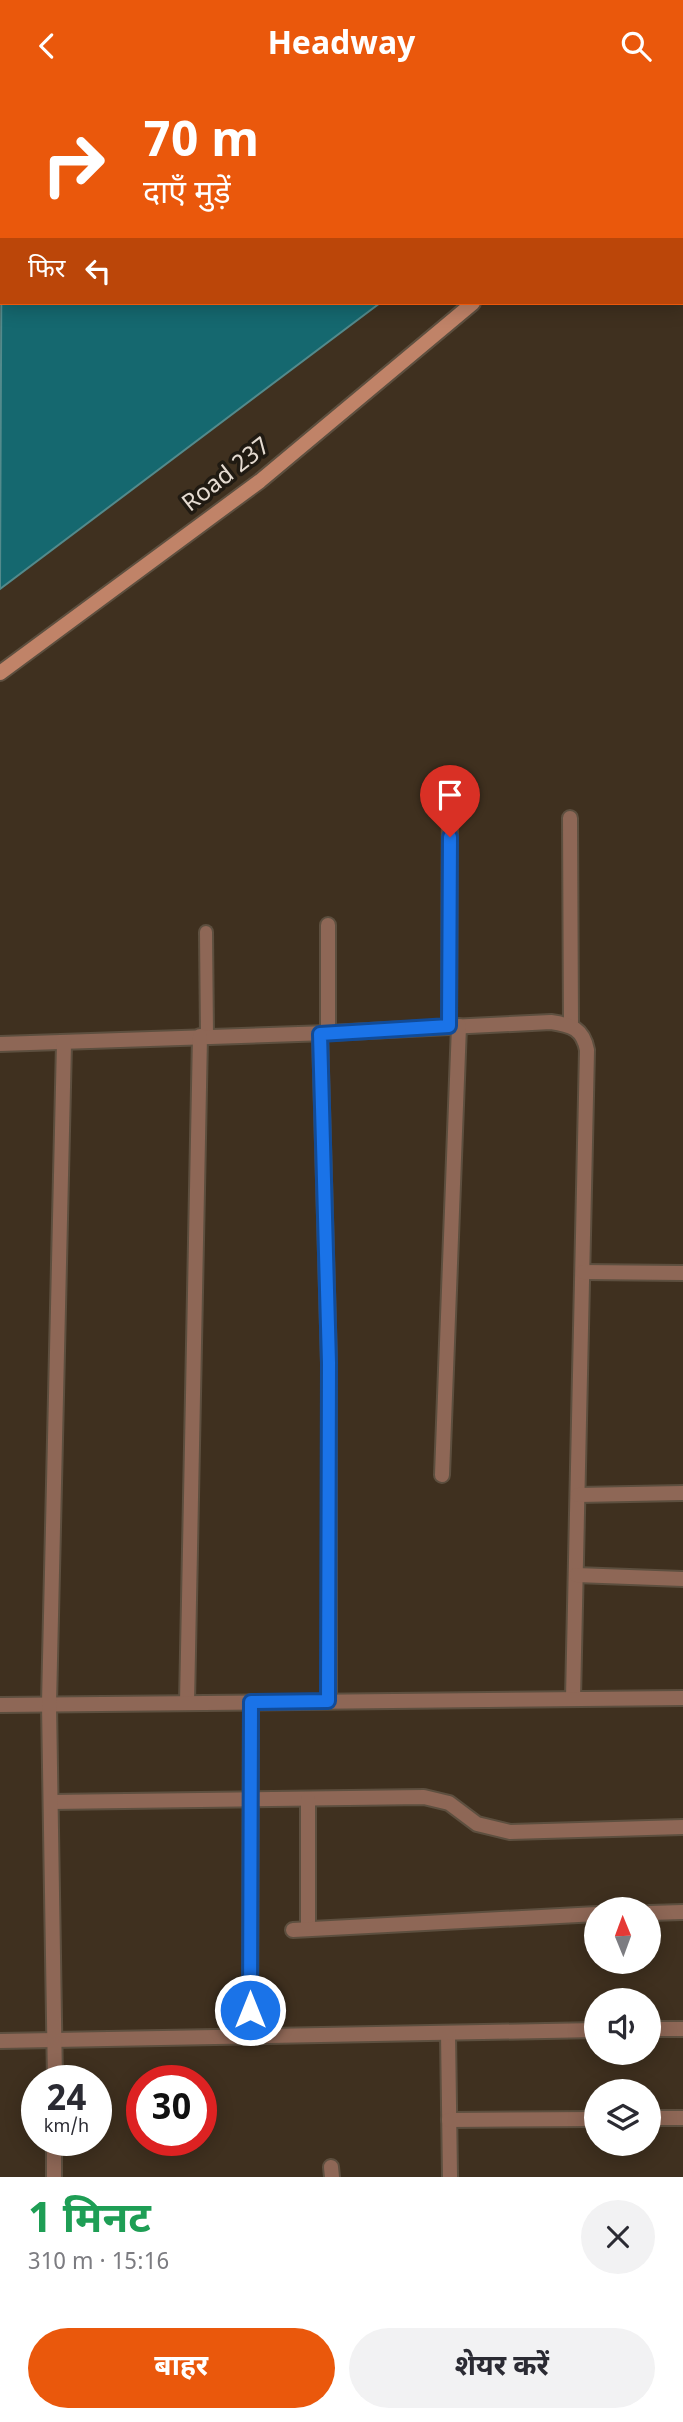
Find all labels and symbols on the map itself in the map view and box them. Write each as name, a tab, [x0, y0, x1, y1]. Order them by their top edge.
street label: Road 237	[176, 432, 278, 520]
pin	[420, 765, 480, 837]
north arrow	[584, 1897, 662, 1974]
position arrow	[213, 1973, 287, 2047]
speed limit sign: 30	[126, 2065, 217, 2156]

